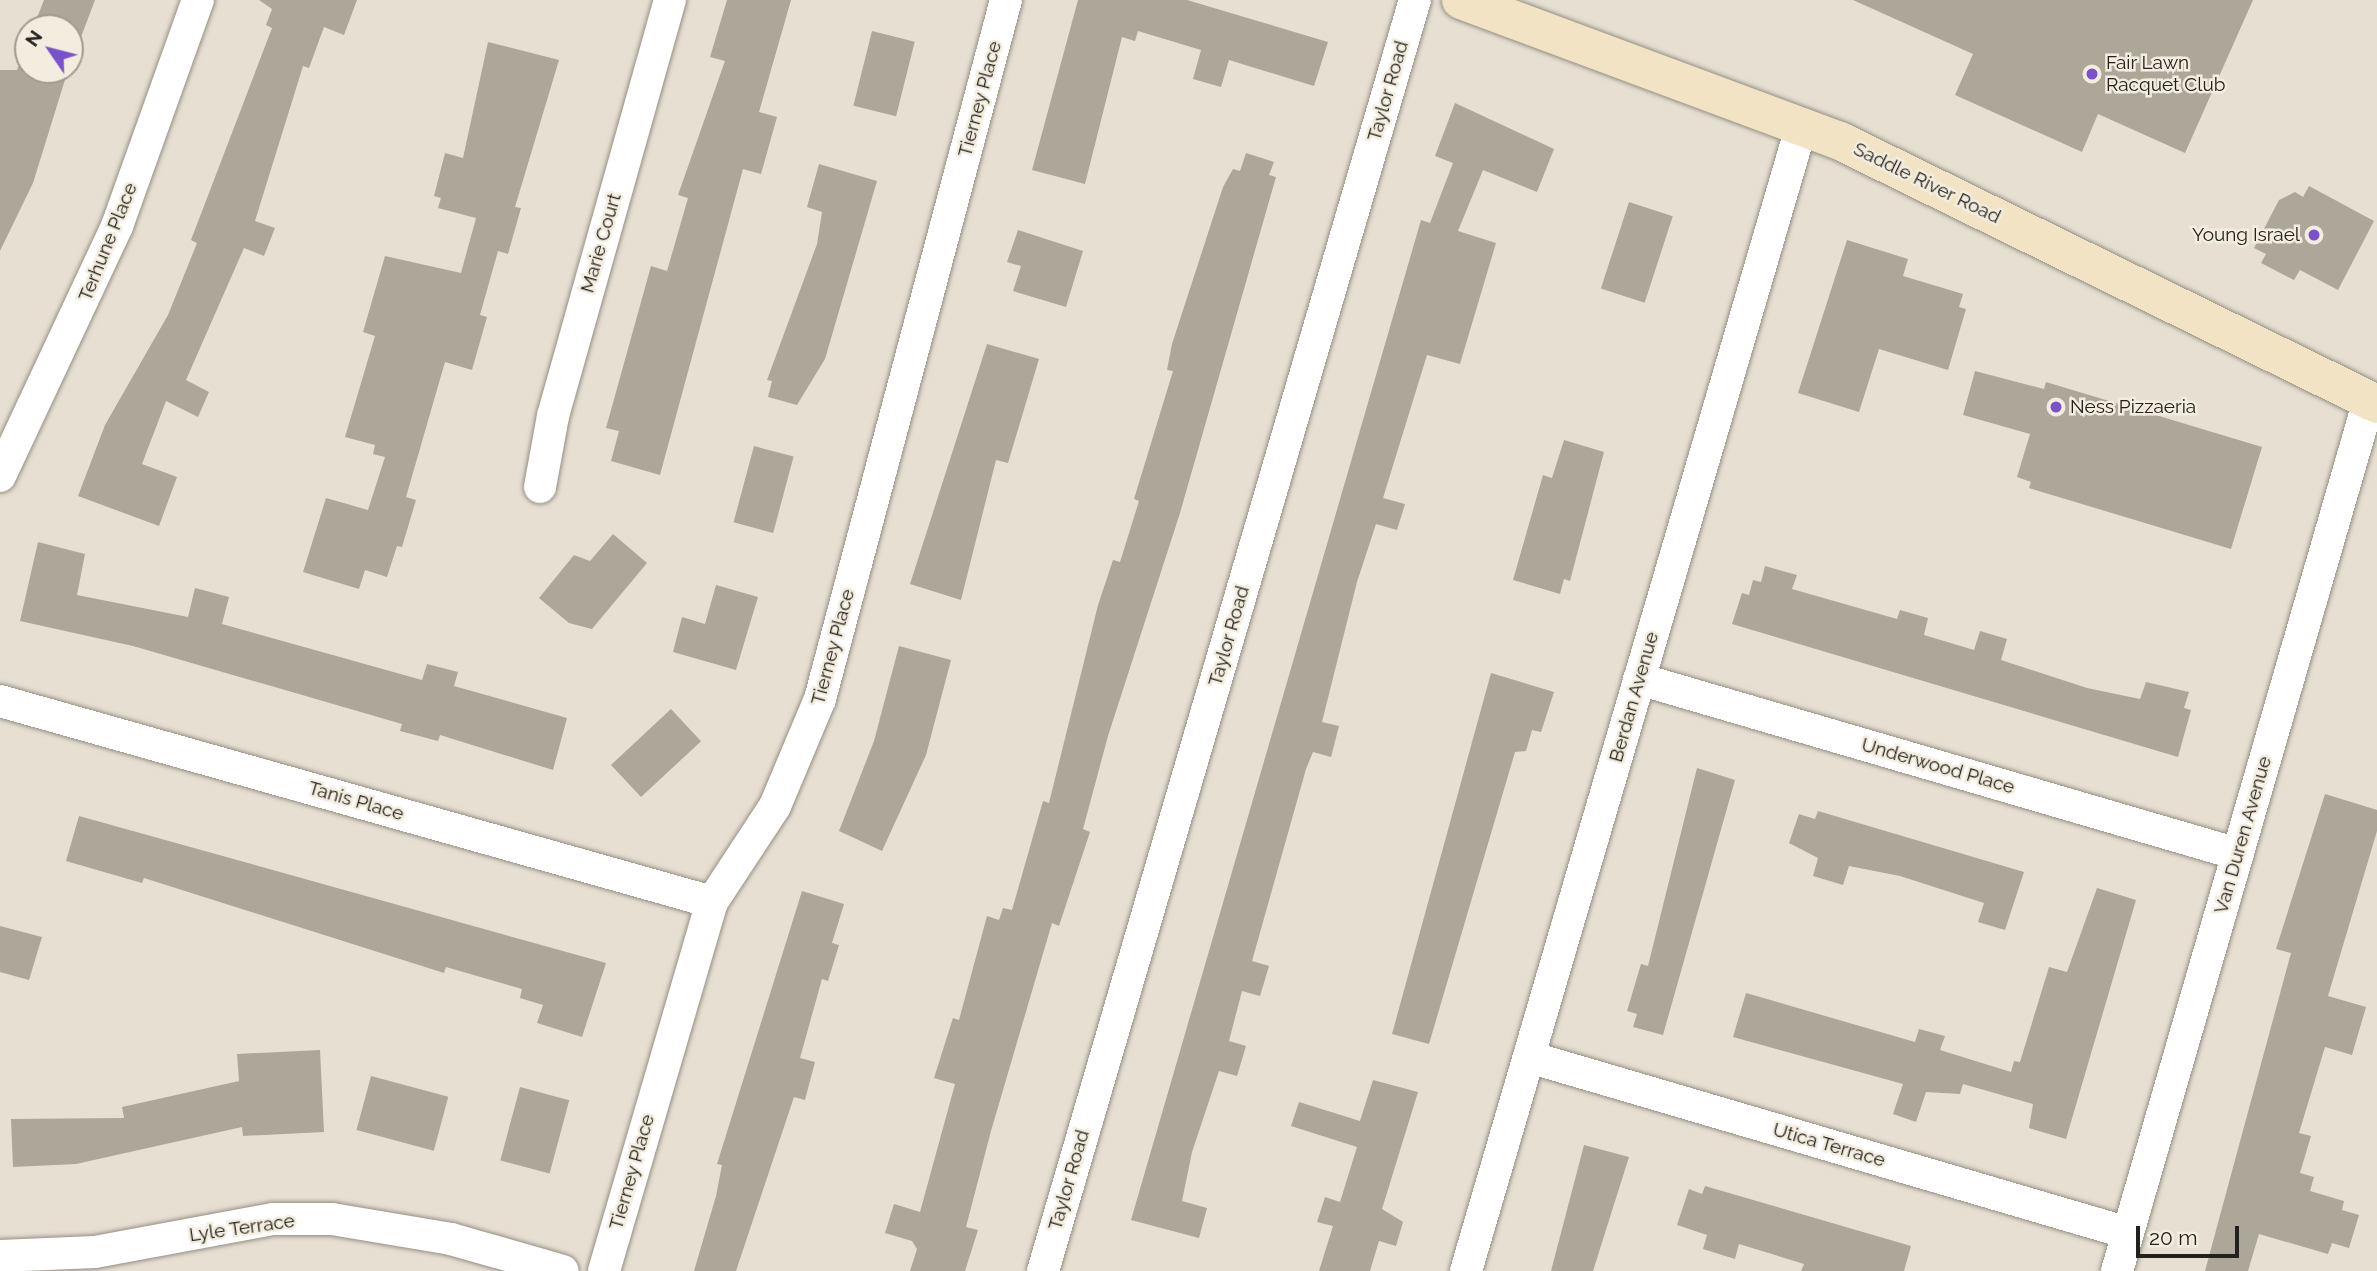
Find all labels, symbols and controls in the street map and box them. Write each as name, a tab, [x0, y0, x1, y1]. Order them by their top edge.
north arrow	[14, 14, 84, 84]
text: N	[20, 26, 47, 50]
street label: Tierney Place	[954, 38, 1006, 160]
street label: Taylor Road	[1363, 38, 1413, 144]
place label: Fair Lawn Racquet Club	[2106, 52, 2225, 96]
marker: Fair Lawn Racquet Club	[2084, 66, 2100, 82]
street label: Saddle River Road	[1850, 137, 2004, 229]
street label: Terhune Place	[74, 180, 142, 304]
street label: Marie Court	[576, 191, 626, 295]
place label: Young Israel	[2192, 224, 2300, 246]
marker: Young Israel	[2306, 227, 2322, 243]
place label: Ness Pizzaeria	[2070, 396, 2196, 418]
marker: Ness Pizzaeria	[2048, 399, 2064, 415]
street label: Taylor Road	[1204, 583, 1254, 689]
street label: Tierney Place	[807, 586, 859, 708]
street label: Berdan Avenue	[1604, 629, 1664, 765]
street label: Underwood Place	[1859, 733, 2017, 799]
street label: Van Duren Avenue	[2210, 753, 2276, 917]
street label: Tanis Place	[306, 777, 406, 825]
street label: Tierney Place	[605, 1111, 659, 1233]
street label: Utica Terrace	[1770, 1118, 1888, 1172]
street label: Taylor Road	[1044, 1127, 1094, 1233]
street label: Lyle Terrace	[188, 1209, 296, 1247]
scale bar	[2139, 1212, 2242, 1256]
text: 20 m	[2149, 1225, 2197, 1250]

